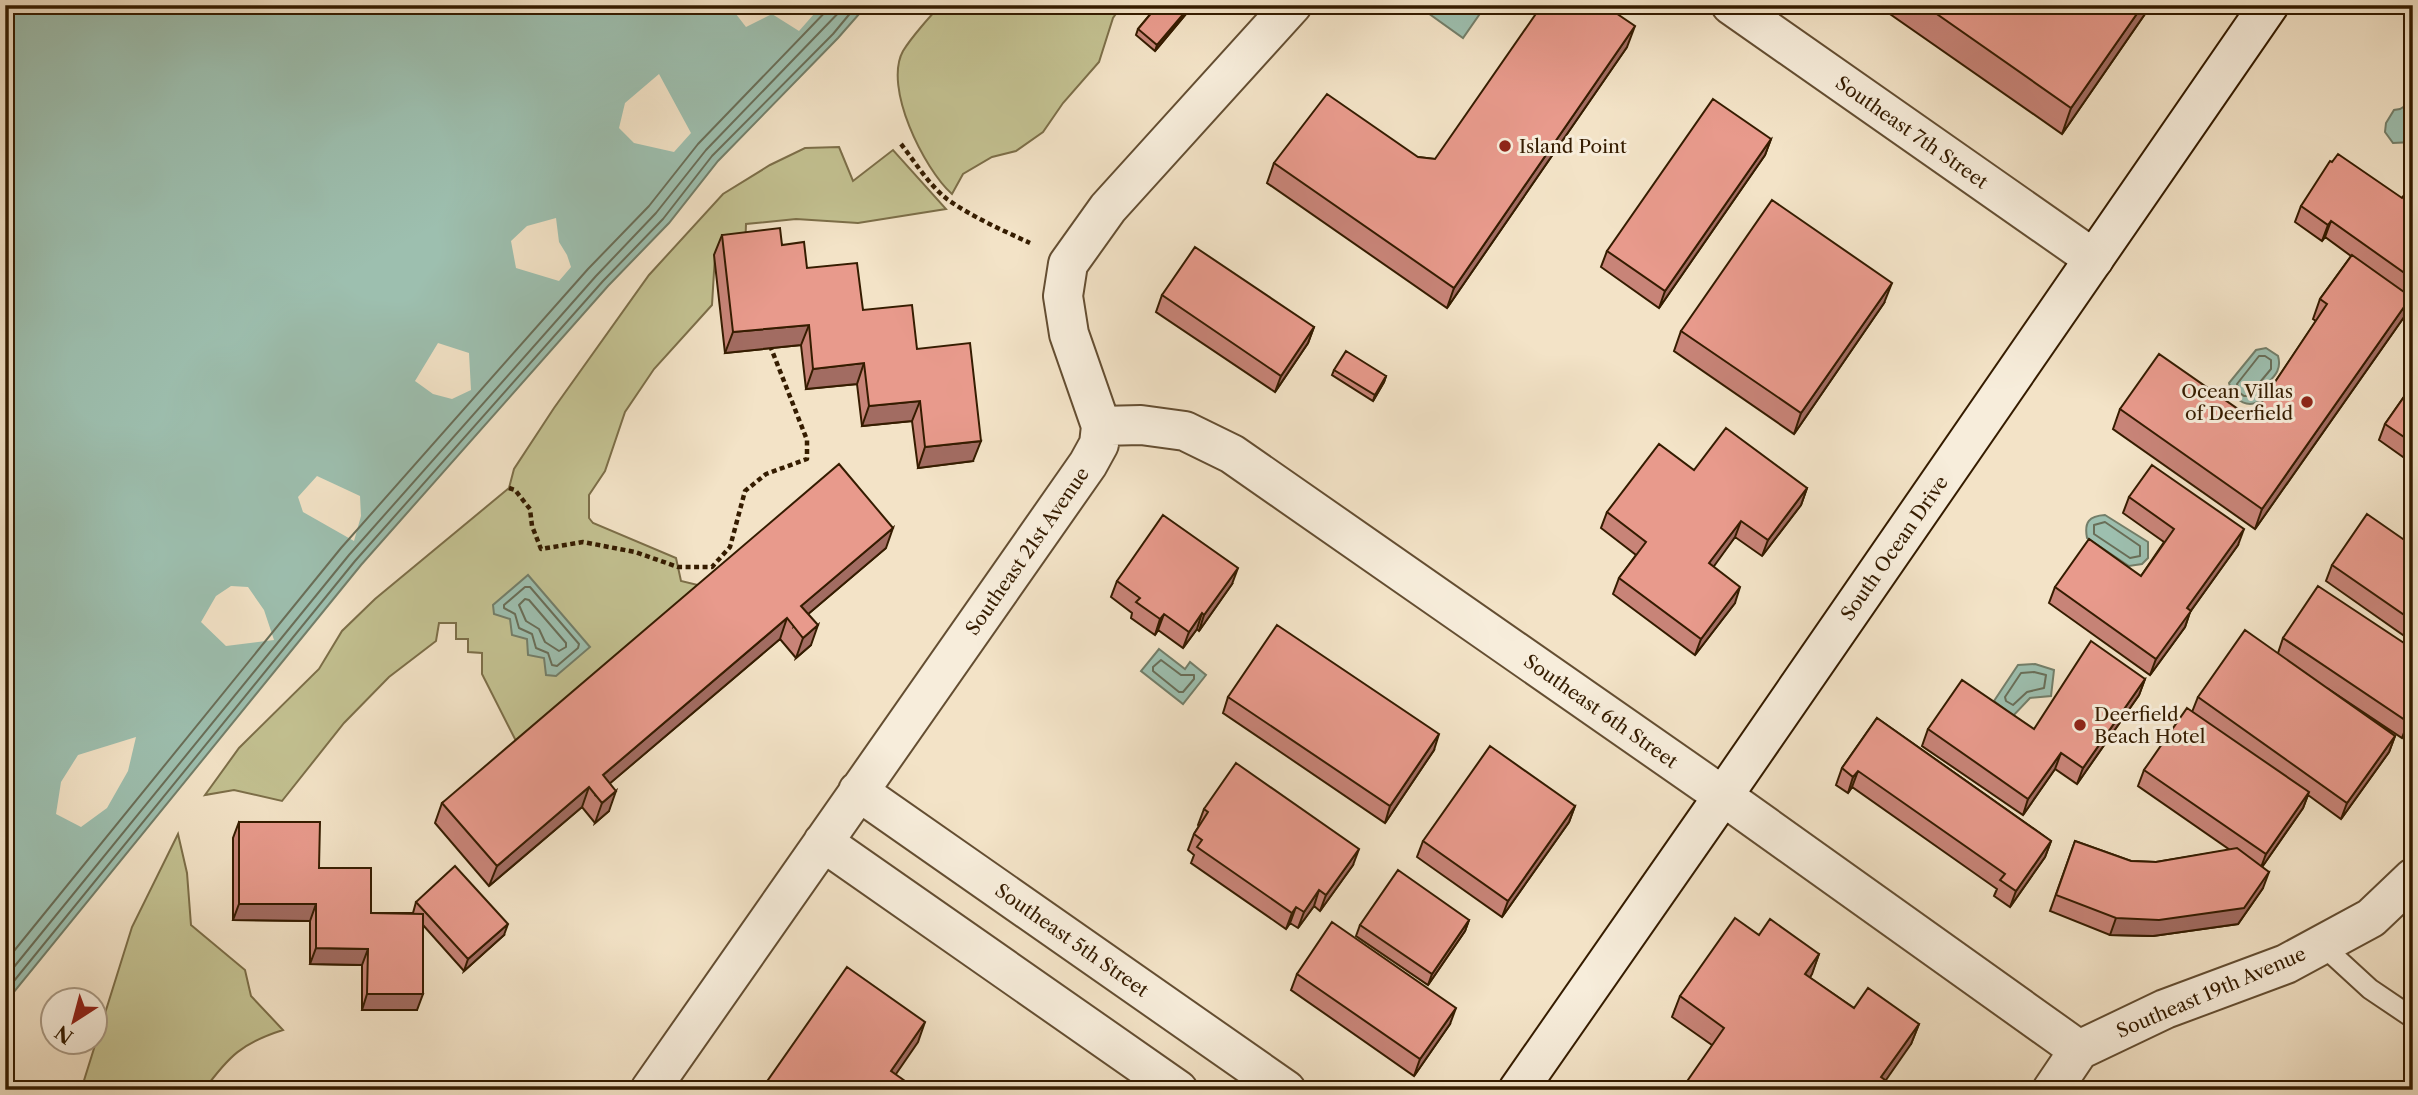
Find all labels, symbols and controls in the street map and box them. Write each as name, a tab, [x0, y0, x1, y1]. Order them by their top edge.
street label: Southeast 7th Street	[1831, 71, 1993, 194]
place label: Island Point	[1519, 135, 1627, 158]
marker: Island Point	[1497, 138, 1513, 154]
place label: Ocean Villas of Deerfield	[2181, 380, 2293, 425]
marker: Ocean Villas of Deerfield	[2299, 394, 2315, 410]
street label: Southeast 21st Avenue	[961, 463, 1094, 640]
street label: South Ocean Drive	[1836, 472, 1953, 625]
street label: Southeast 6th Street	[1519, 650, 1682, 773]
place label: Deerfield Beach Hotel	[2094, 703, 2206, 748]
marker: Deerfield Beach Hotel	[2072, 717, 2088, 733]
street label: Southeast 5th Street	[991, 879, 1153, 1002]
street label: Southeast 19th Avenue	[2113, 942, 2309, 1043]
north arrow	[38, 986, 108, 1056]
text: N	[51, 1020, 78, 1049]

